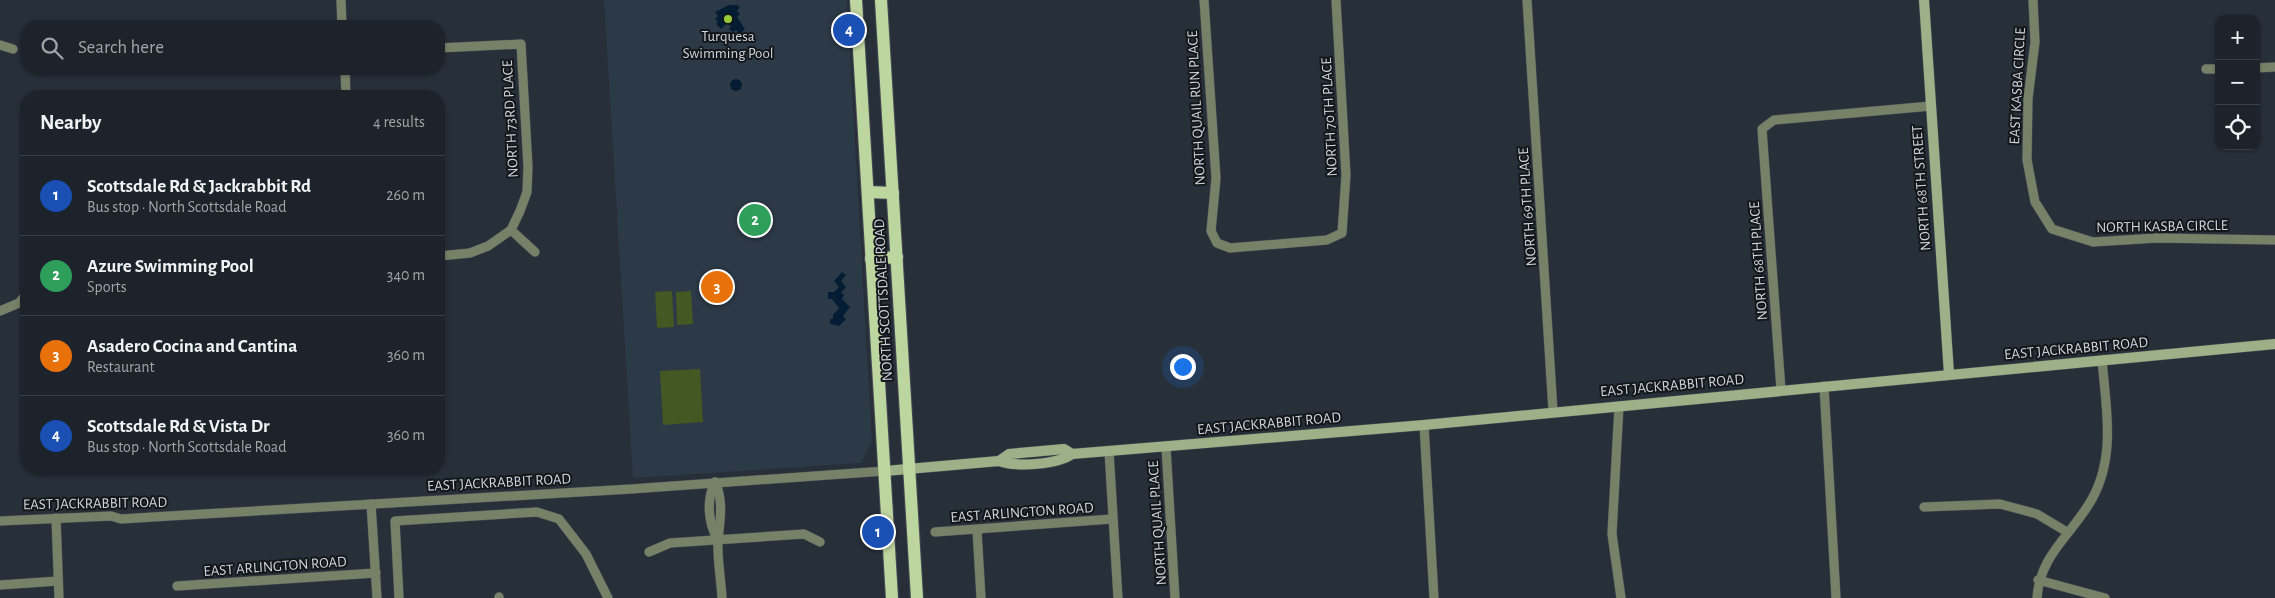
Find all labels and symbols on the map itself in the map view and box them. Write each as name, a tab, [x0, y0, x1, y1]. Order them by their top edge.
pin: 4	[833, 11, 865, 49]
marker: Turquesa Swimming Pool	[722, 13, 734, 25]
street label: EAST KASBA CIRCLE	[2007, 27, 2028, 145]
place label: Turquesa Swimming Pool	[682, 29, 774, 61]
street label: NORTH QUAIL RUN PLACE	[1185, 30, 1208, 186]
street label: NORTH 70TH PLACE	[1319, 57, 1340, 177]
street label: NORTH 73RD PLACE	[500, 60, 521, 178]
street label: NORTH 68TH STREET	[1910, 124, 1933, 251]
street label: NORTH 69TH PLACE	[1516, 147, 1539, 267]
pin: 2	[739, 201, 771, 239]
street label: NORTH 68TH PLACE	[1747, 201, 1770, 321]
street label: NORTH SCOTTSDALE ROAD	[872, 218, 895, 382]
street label: NORTH KASBA CIRCLE	[2096, 218, 2228, 235]
pin: 3	[701, 268, 733, 306]
street label: EAST JACKRABBIT ROAD	[2004, 335, 2149, 362]
your location	[1170, 354, 1196, 380]
street label: EAST JACKRABBIT ROAD	[1600, 372, 1745, 399]
street label: EAST JACKRABBIT ROAD	[1197, 410, 1342, 437]
street label: NORTH QUAIL PLACE	[1146, 460, 1169, 586]
street label: EAST JACKRABBIT ROAD	[427, 471, 572, 494]
street label: EAST JACKRABBIT ROAD	[23, 495, 168, 512]
street label: EAST ARLINGTON ROAD	[950, 500, 1095, 525]
pin: 1	[862, 513, 894, 551]
street label: EAST ARLINGTON ROAD	[203, 554, 348, 579]

